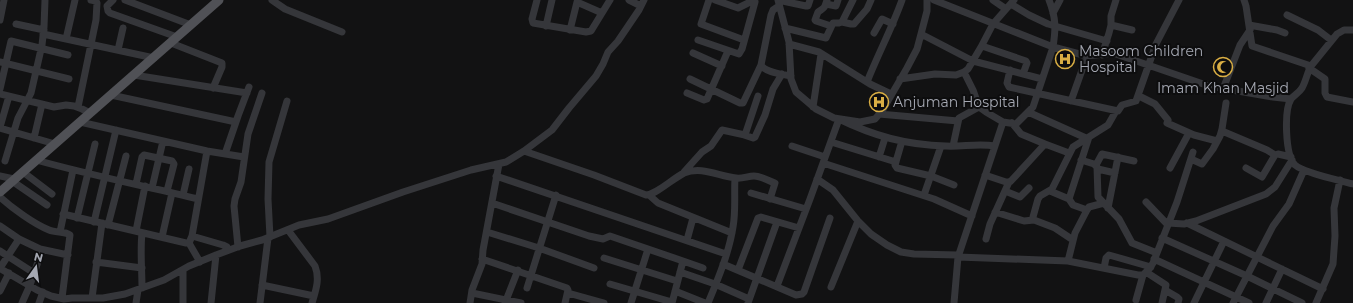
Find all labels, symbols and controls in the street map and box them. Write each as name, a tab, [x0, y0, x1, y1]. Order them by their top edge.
place label: Masoom Children Hospital	[1079, 42, 1203, 76]
hospital icon: Masoom Children Hospital	[1054, 48, 1076, 70]
mosque icon: Imam Khan Masjid	[1212, 56, 1234, 78]
place label: Imam Khan Masjid	[1157, 79, 1289, 97]
hospital icon: Anjuman Hospital	[868, 91, 890, 113]
place label: Anjuman Hospital	[893, 93, 1020, 111]
north arrow	[16, 247, 56, 287]
text: N	[32, 249, 44, 265]

